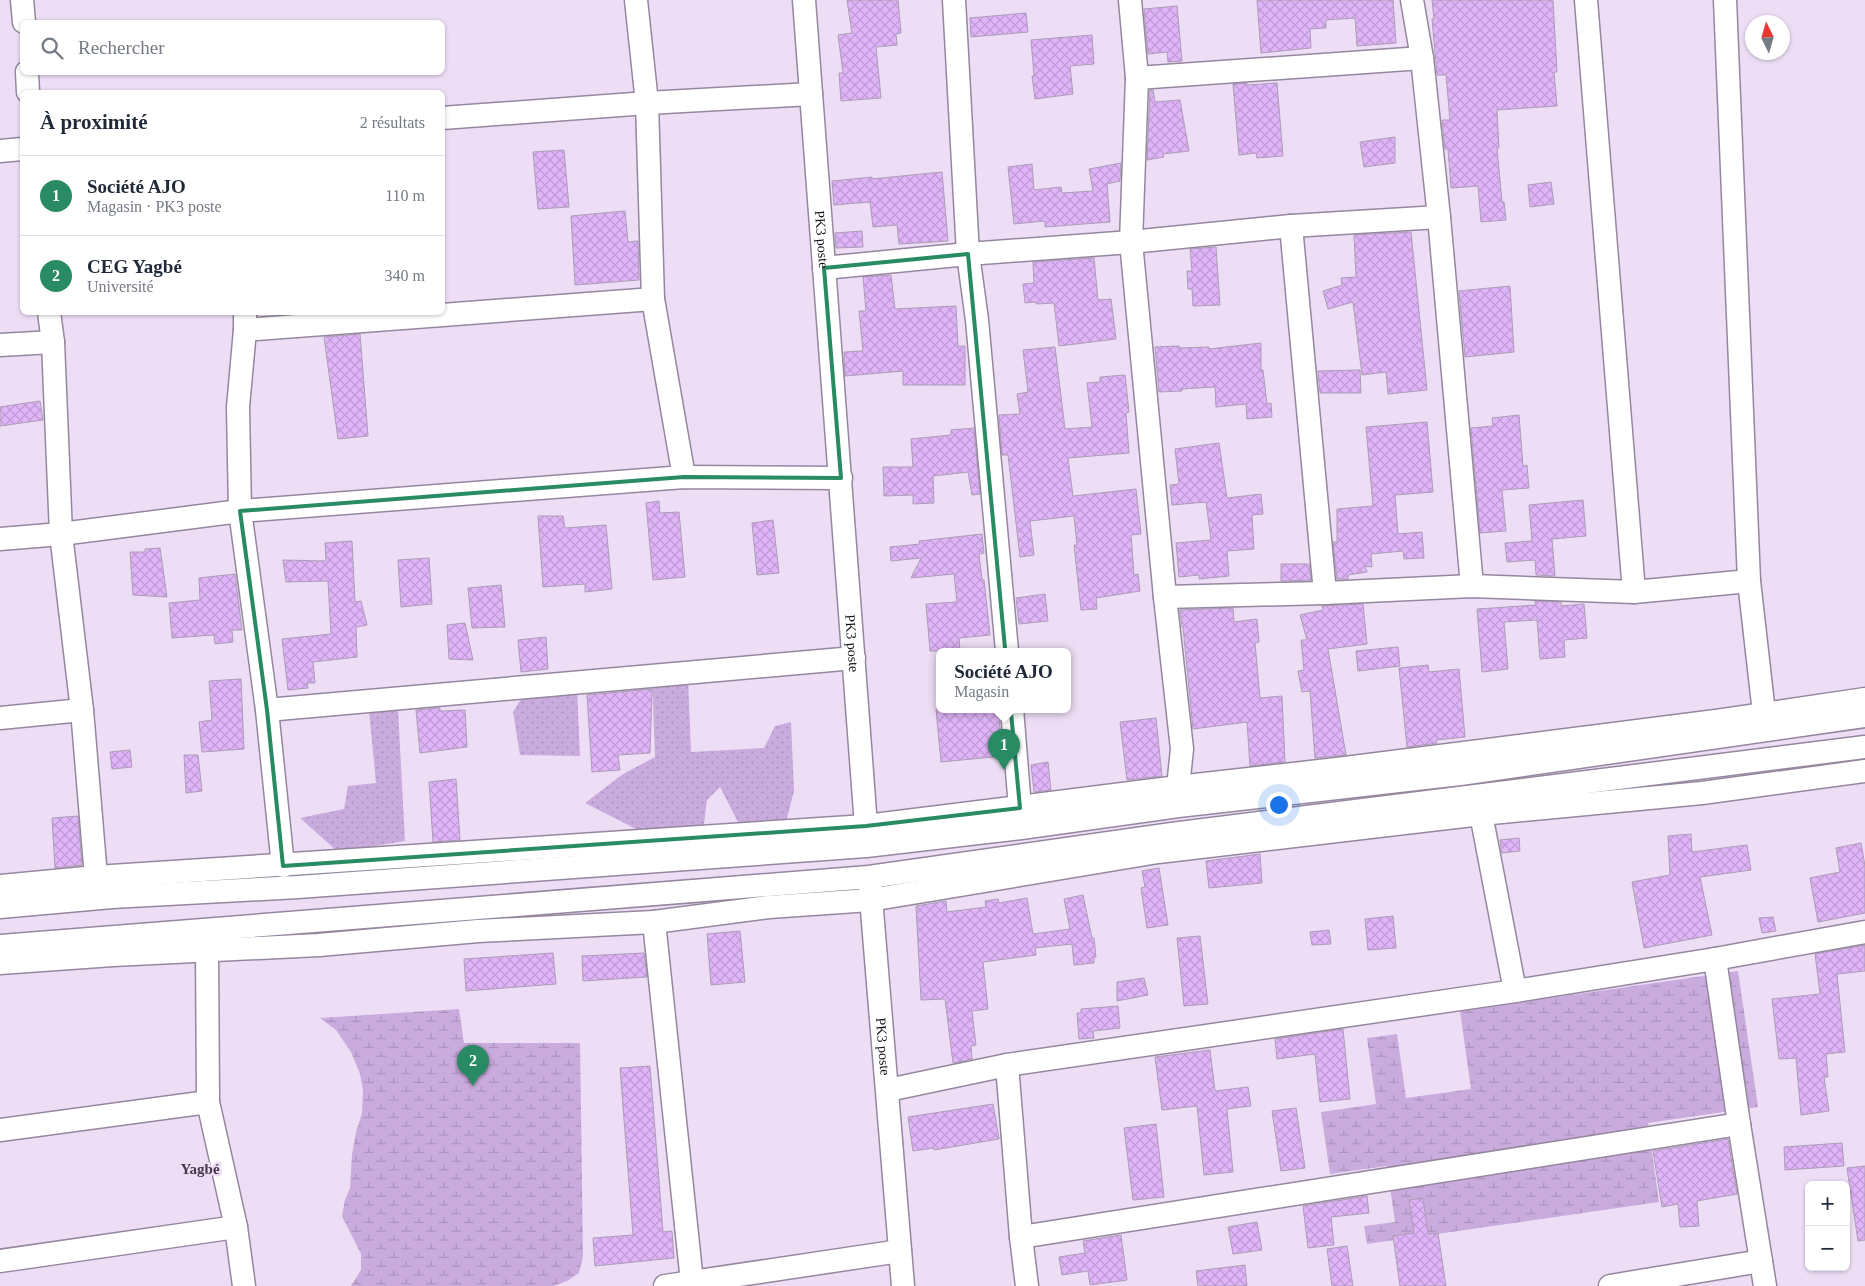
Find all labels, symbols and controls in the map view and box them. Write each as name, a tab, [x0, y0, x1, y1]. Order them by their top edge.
north arrow	[1745, 15, 1790, 60]
search box	[20, 20, 445, 75]
icon: search	[38, 34, 66, 62]
text: Rechercher	[78, 37, 165, 58]
text: À proximité	[40, 110, 148, 134]
text: 2 résultats	[360, 114, 425, 131]
text: Société AJO	[87, 176, 186, 197]
text: 1	[52, 187, 60, 204]
text: 110 m	[385, 187, 425, 204]
text: Magasin · PK3 poste	[87, 198, 222, 215]
street label: PK3 poste	[812, 210, 831, 269]
text: CEG Yagbé	[87, 256, 182, 277]
text: 2	[52, 267, 60, 284]
text: 340 m	[385, 267, 425, 284]
text: Université	[87, 278, 154, 295]
street label: PK3 poste	[842, 614, 861, 673]
popup	[936, 648, 1071, 713]
text: Société AJO	[954, 661, 1053, 682]
text: Magasin	[954, 683, 1009, 700]
pin: 1	[988, 729, 1020, 770]
your location	[1266, 792, 1292, 818]
street label: PK3 poste	[873, 1017, 893, 1076]
pin: 2	[457, 1045, 489, 1086]
district label: Yagbé	[180, 1161, 220, 1177]
map controls	[1805, 1181, 1850, 1271]
button: +	[1805, 1181, 1850, 1226]
button: −	[1805, 1226, 1850, 1271]

